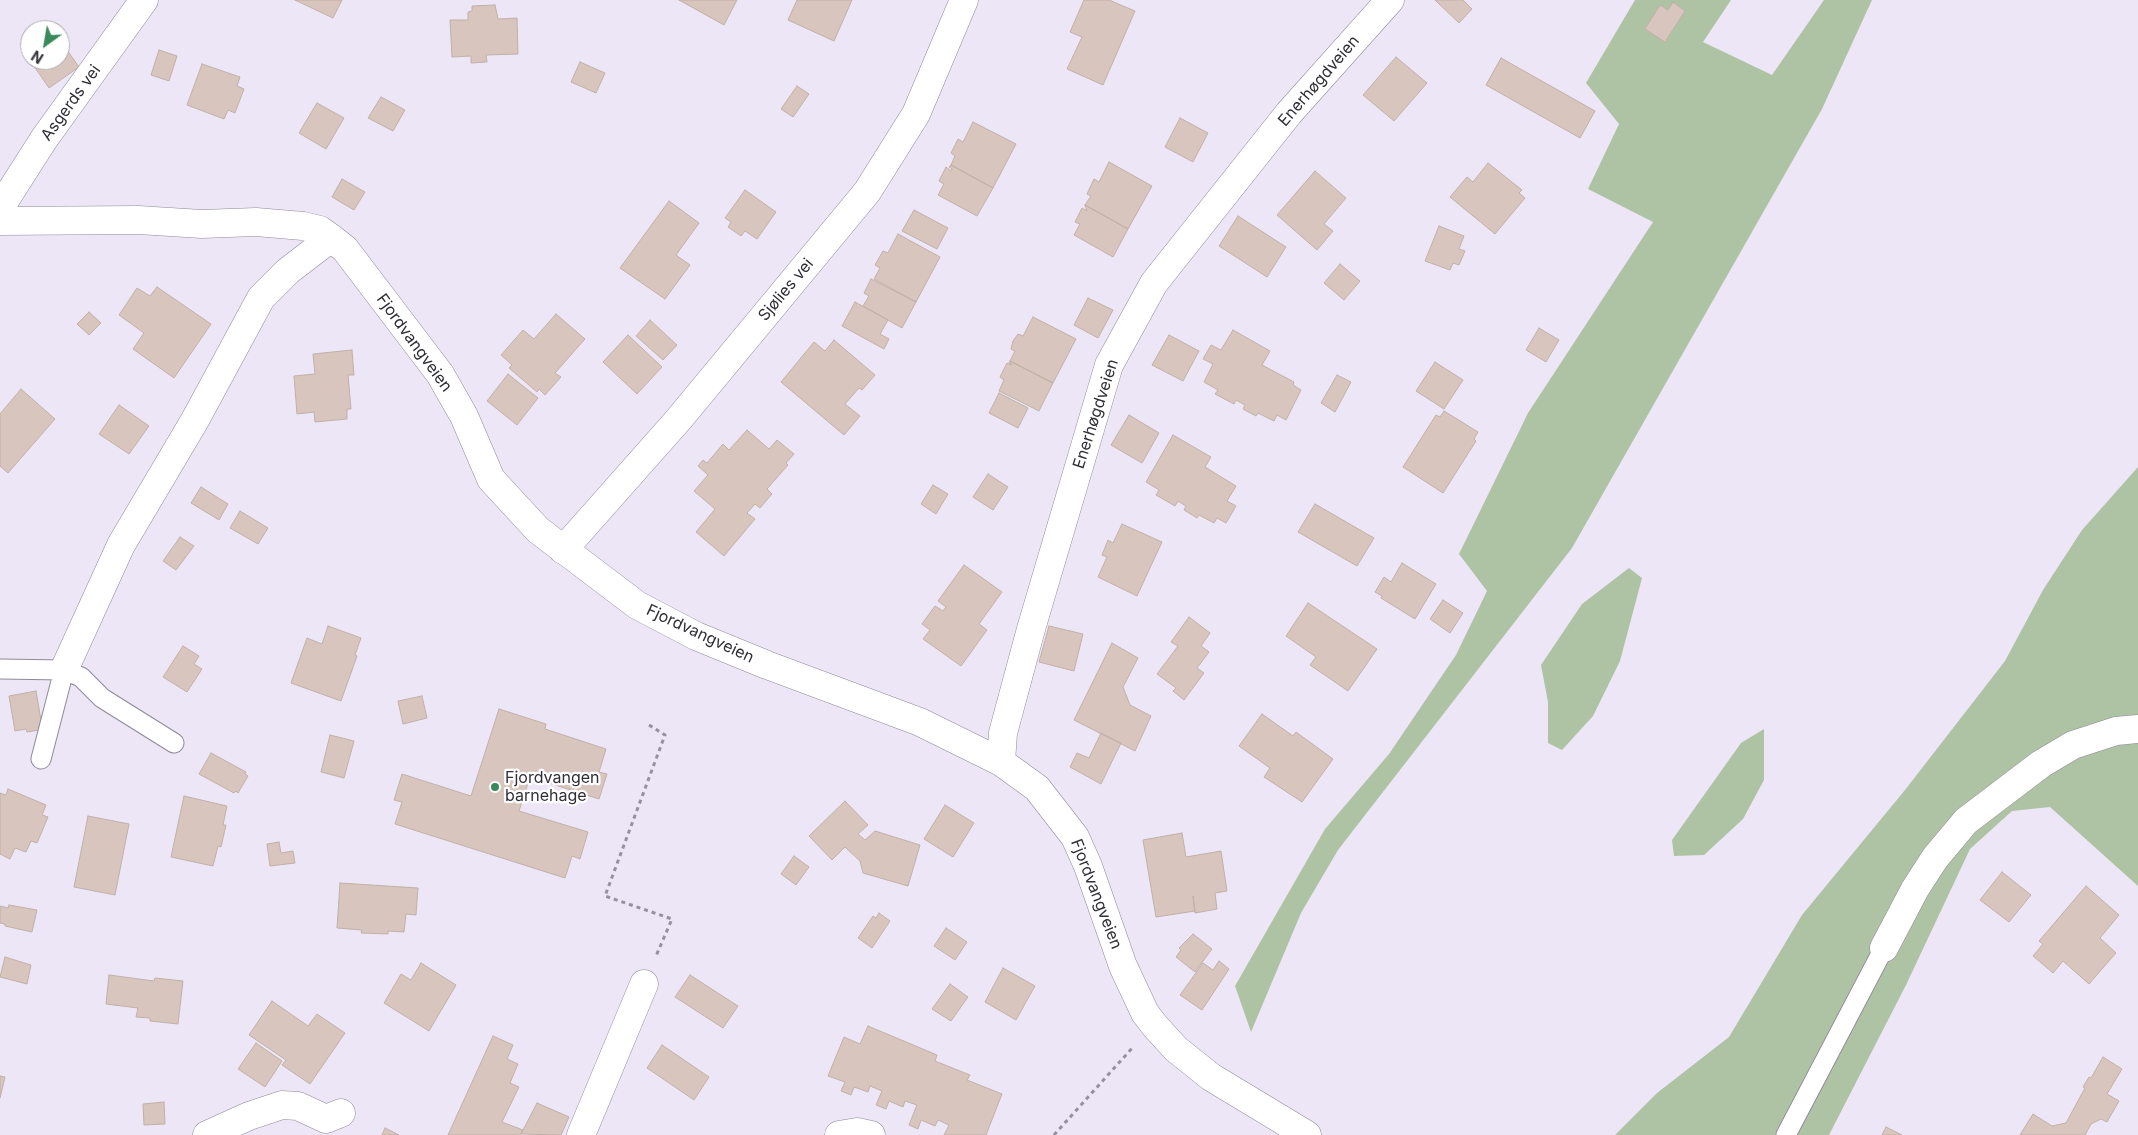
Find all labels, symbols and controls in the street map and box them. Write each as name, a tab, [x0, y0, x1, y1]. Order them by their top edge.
north arrow	[20, 20, 70, 70]
street label: Enerhøgdveien	[1274, 32, 1364, 130]
text: N	[28, 47, 46, 67]
street label: Asgerds vei	[37, 61, 105, 145]
street label: Sjølies vei	[754, 255, 818, 325]
street label: Fjordvangveien	[372, 290, 456, 396]
street label: Enerhøgdveien	[1069, 357, 1123, 471]
street label: Fjordvangveien	[643, 601, 757, 667]
place label: Fjordvangen barnehage	[505, 768, 599, 806]
marker: Fjordvangen barnehage	[489, 781, 501, 793]
street label: Fjordvangveien	[1066, 836, 1126, 952]

